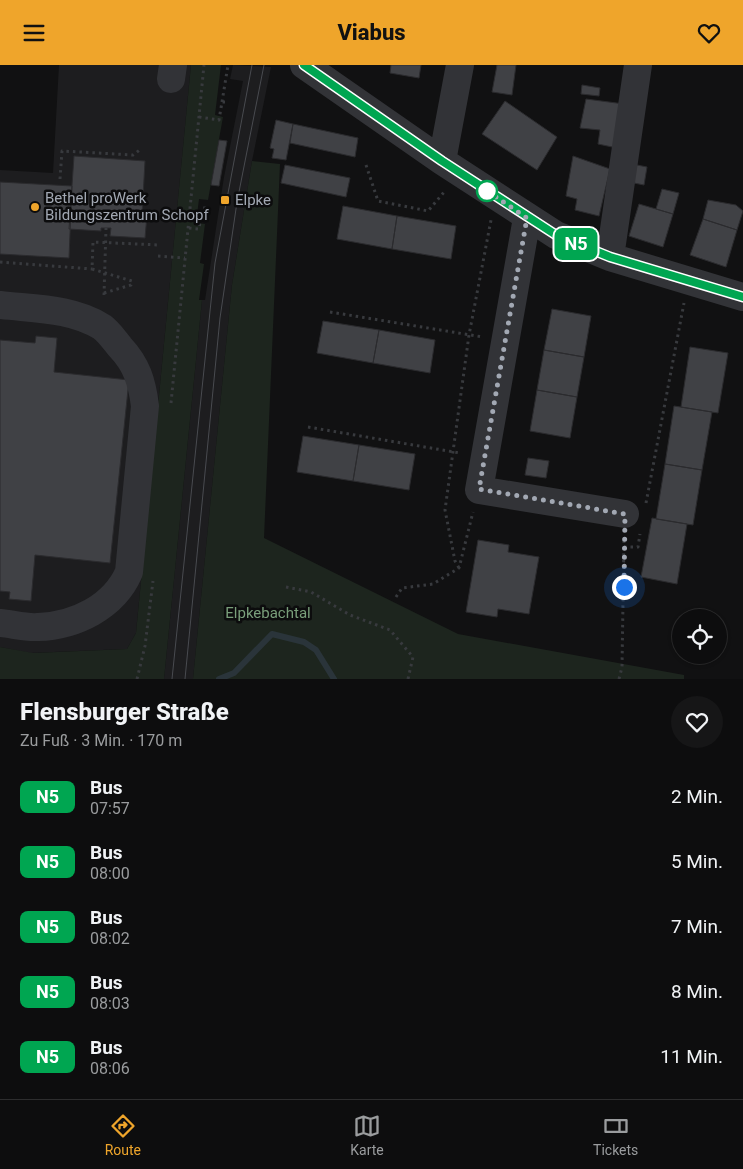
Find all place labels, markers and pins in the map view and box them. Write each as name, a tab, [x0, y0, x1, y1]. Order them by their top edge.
unlabelled marker	[476, 180, 498, 202]
place label: Bethel proWerk Bildungszentrum Schopf	[45, 189, 210, 224]
place label: Elpke	[235, 191, 271, 209]
marker: Elpke	[219, 194, 231, 206]
marker: Bethel proWerk Bildungszentrum Schopf	[29, 201, 41, 213]

